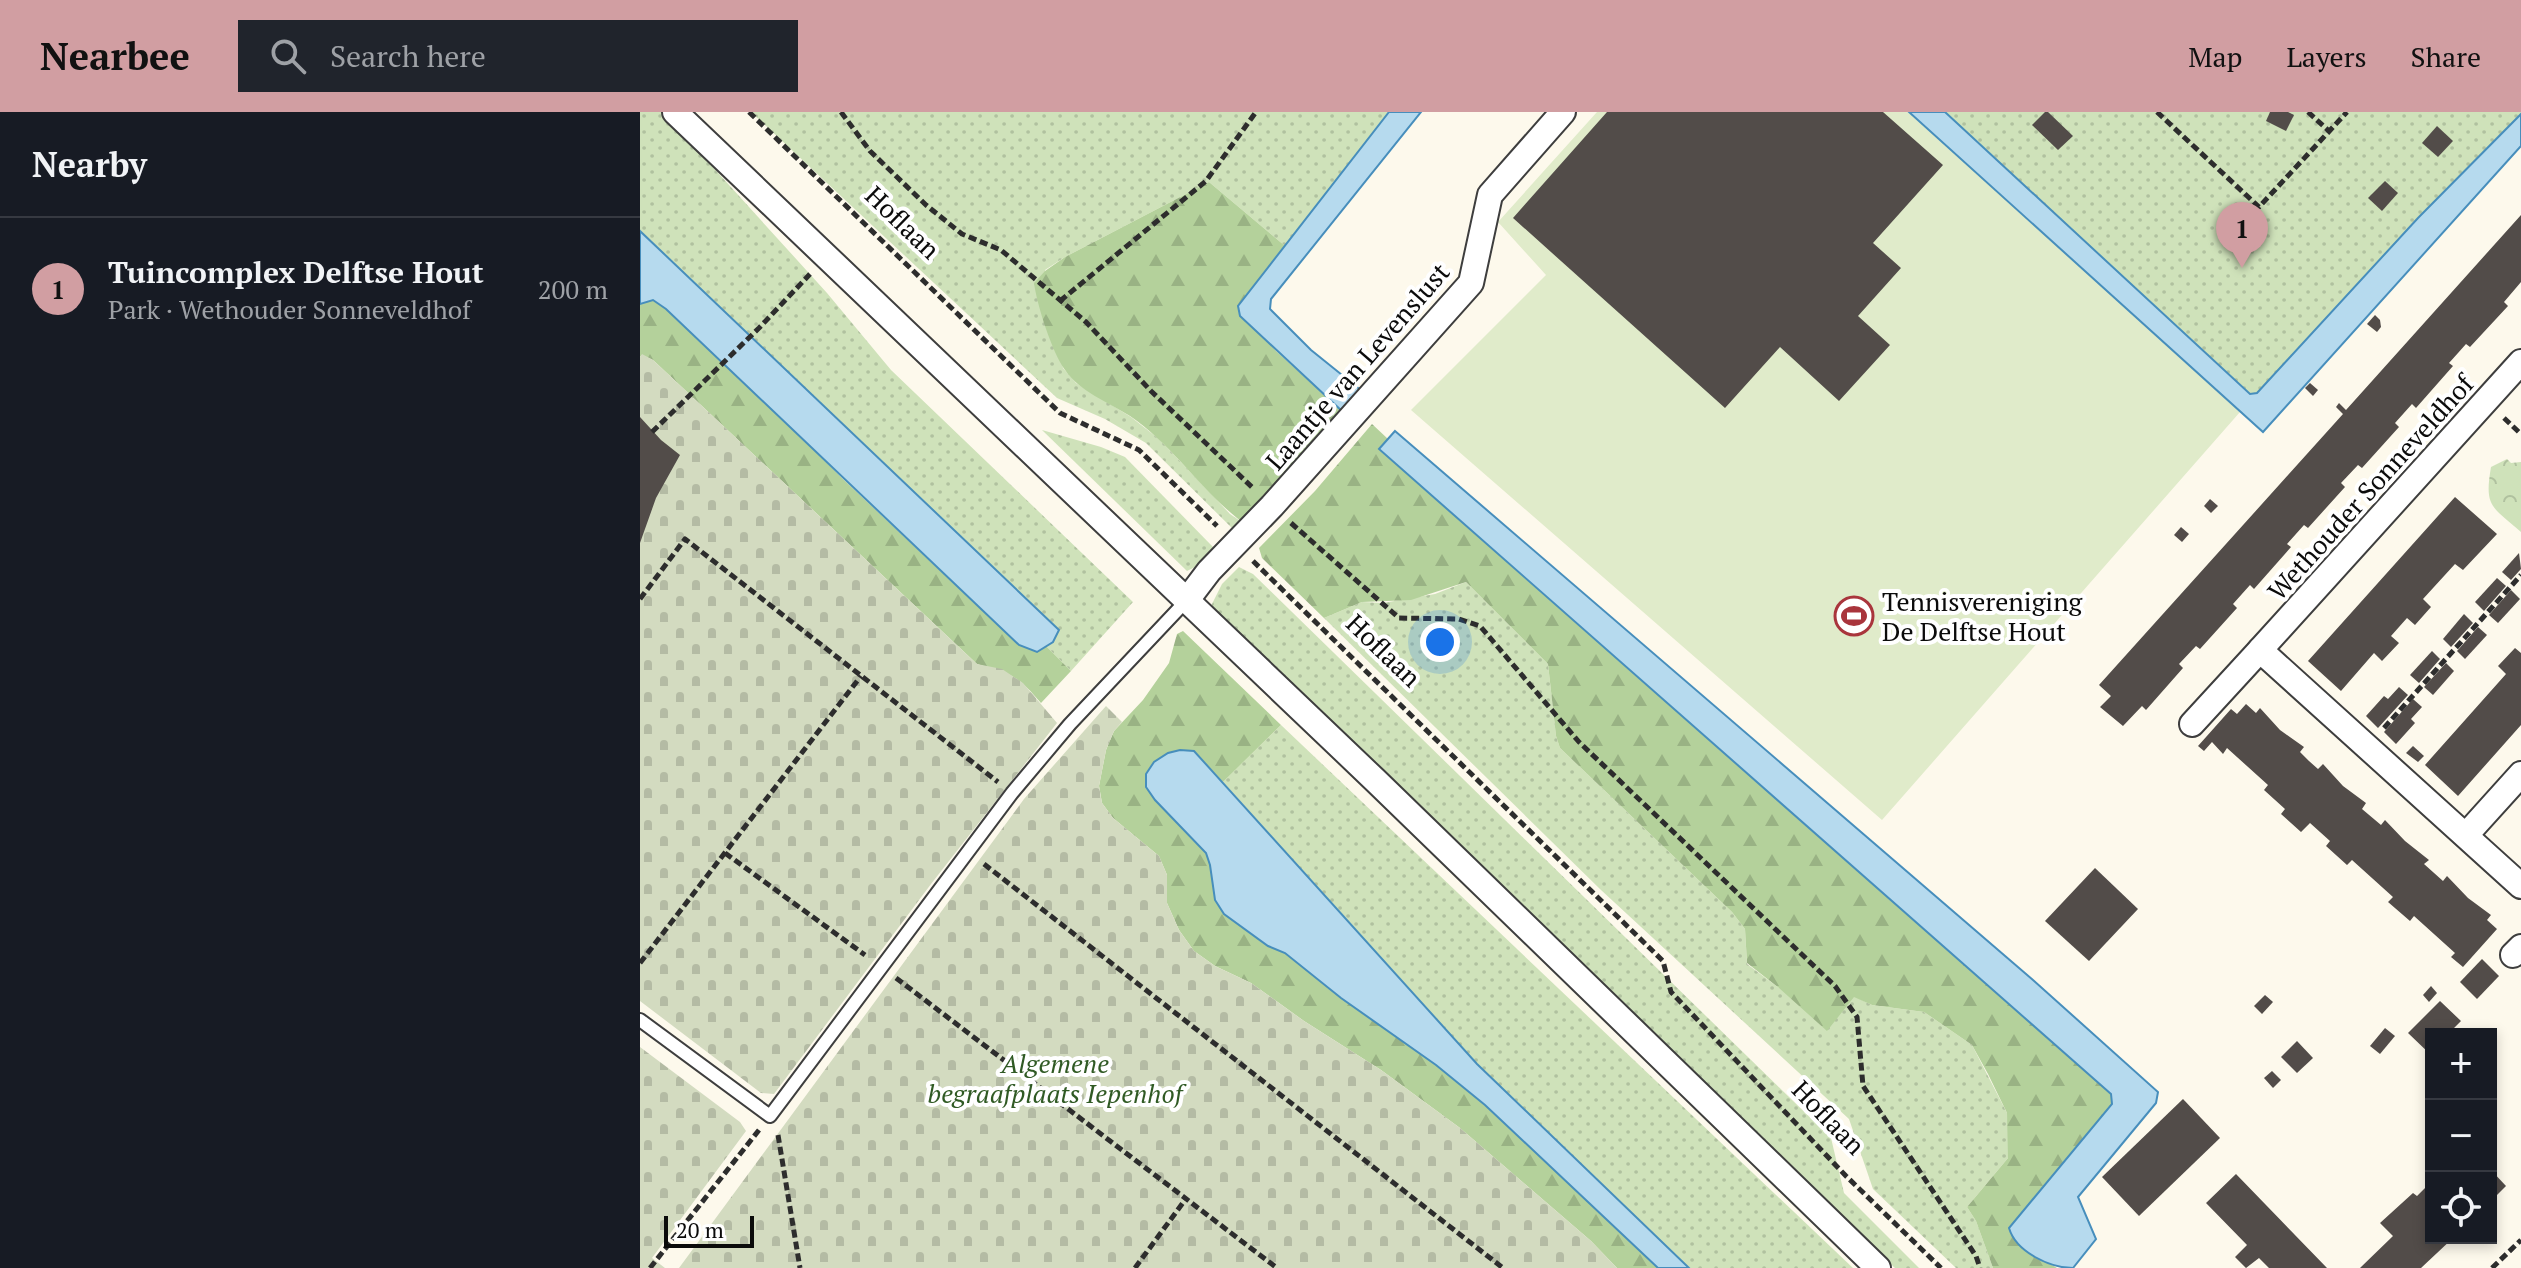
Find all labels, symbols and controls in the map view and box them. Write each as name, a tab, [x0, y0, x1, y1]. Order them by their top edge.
search box	[238, 20, 798, 92]
text: Nearbee	[40, 31, 190, 81]
icon: search	[266, 34, 310, 78]
text: Search here	[330, 36, 486, 76]
text: Map	[2188, 38, 2242, 75]
text: Layers	[2286, 38, 2367, 75]
text: Share	[2411, 38, 2481, 75]
text: Nearby	[32, 142, 147, 187]
street label: Hoflaan	[858, 178, 948, 266]
pin: 1	[2216, 202, 2268, 268]
text: Tuincomplex Delftse Hout	[108, 252, 484, 292]
street label: Laantje van Levenslust	[1258, 255, 1457, 477]
text: 1	[51, 272, 65, 306]
text: 200 m	[538, 272, 608, 306]
text: Park · Wethouder Sonneveldhof	[108, 292, 471, 326]
street label: Wethouder Sonneveldhof	[2260, 366, 2482, 607]
place label: Tennisvereniging De Delftse Hout	[1882, 584, 2083, 648]
sports icon: Tennisvereniging De Delftse Hout	[1833, 595, 1875, 637]
street label: Hoflaan	[1339, 606, 1429, 694]
your location	[1420, 622, 1460, 662]
map controls	[2425, 1028, 2497, 1244]
button: +	[2425, 1028, 2497, 1100]
park label: Algemene begraafplaats Iepenhof	[928, 1046, 1187, 1110]
street label: Hoflaan	[1785, 1072, 1873, 1162]
button: −	[2425, 1100, 2497, 1172]
button: locate	[2425, 1172, 2497, 1244]
scale bar	[664, 1212, 754, 1248]
text: 20 m	[676, 1215, 724, 1244]

